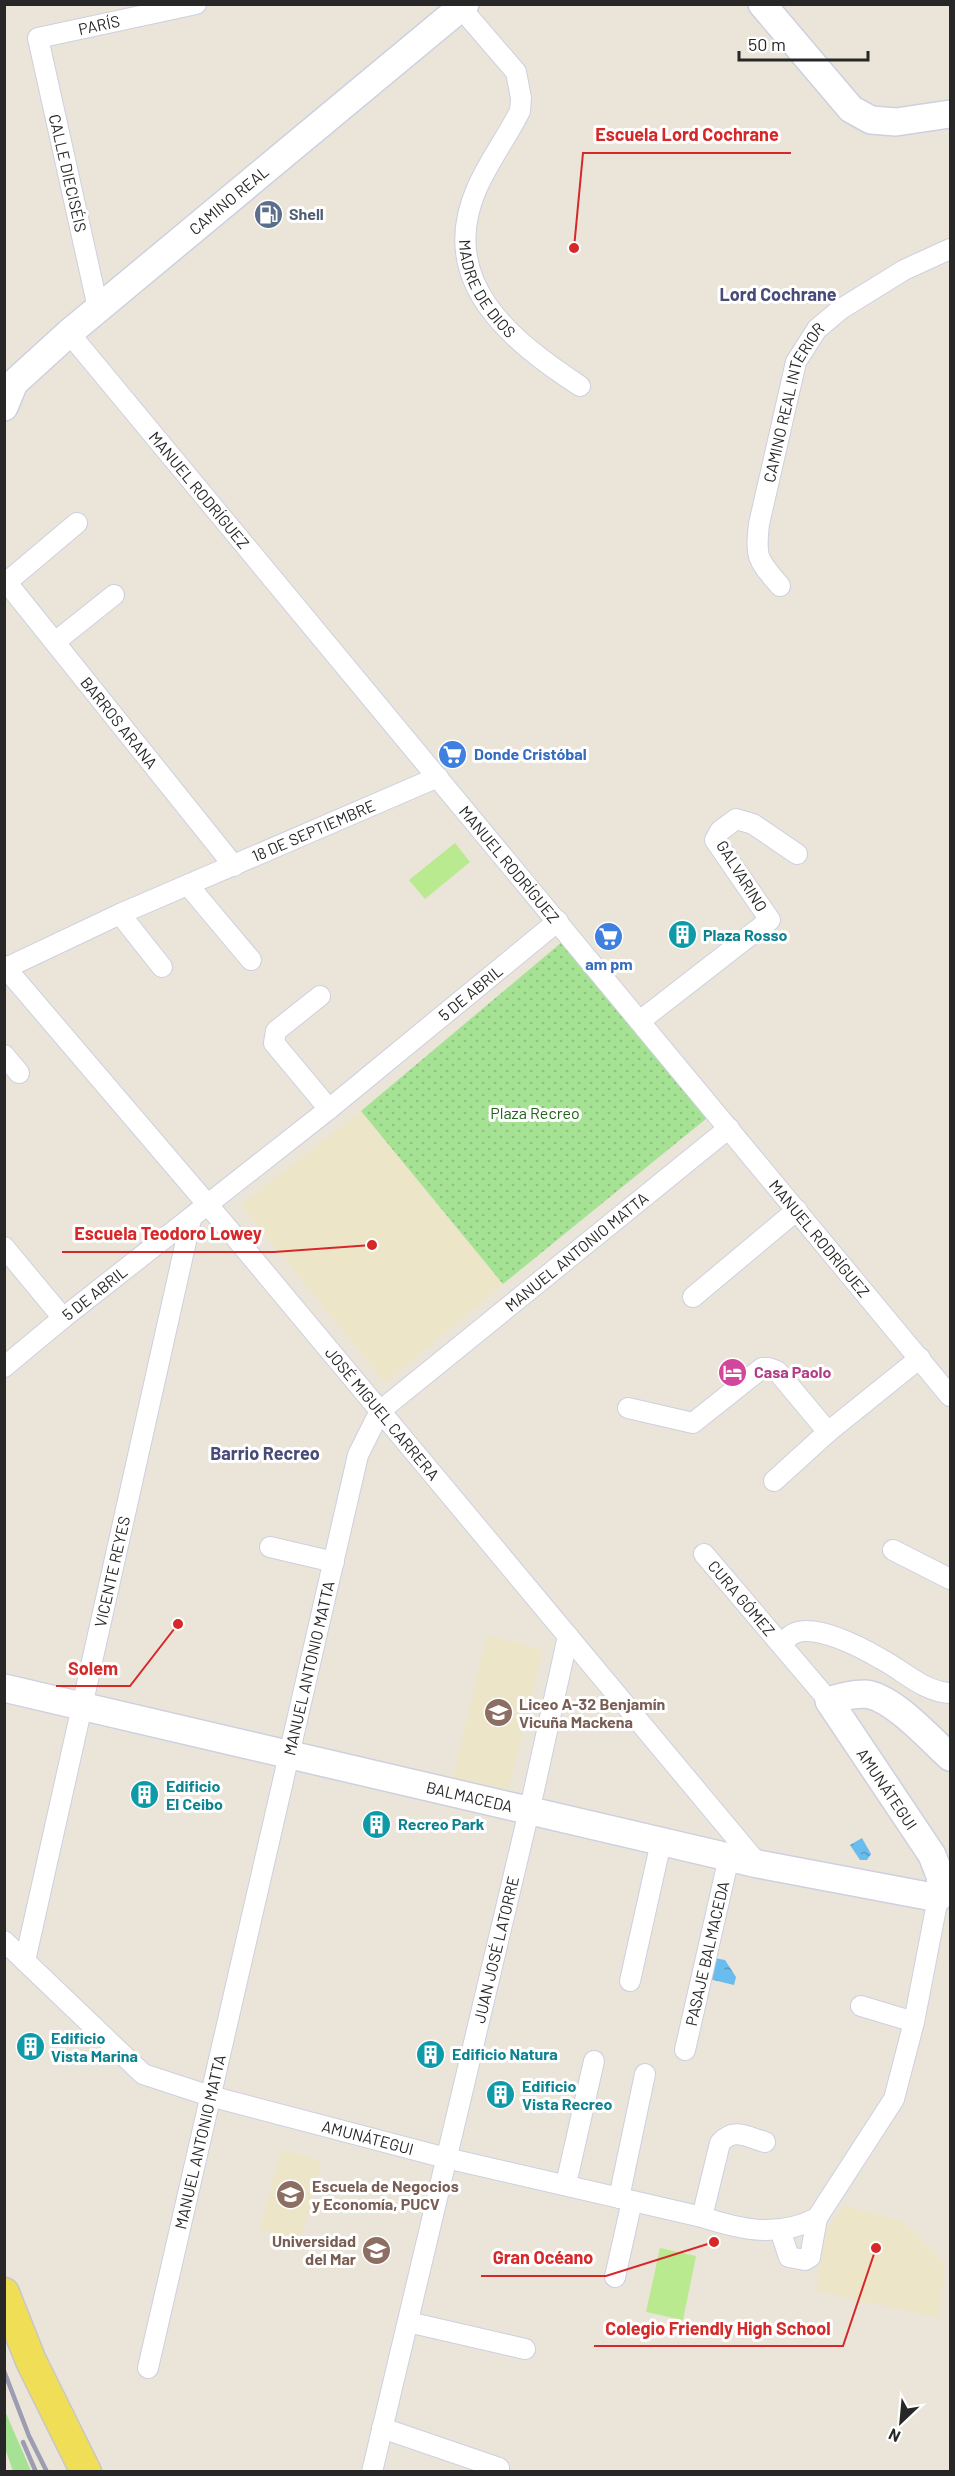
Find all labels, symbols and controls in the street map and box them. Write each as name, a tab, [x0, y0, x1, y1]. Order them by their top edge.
street label: PARÍS	[76, 11, 122, 38]
scale bar	[739, 24, 868, 62]
text: 50 m	[748, 33, 786, 55]
street label: CALLE DIECISÉIS	[46, 112, 91, 234]
callout: Escuela Lord Cochrane	[583, 117, 791, 153]
text: Escuela Lord Cochrane	[595, 123, 779, 145]
street label: CAMINO REAL	[185, 162, 272, 238]
fuel station icon: Shell	[252, 198, 284, 230]
place label: Shell	[289, 204, 324, 223]
street label: MADRE DE DIOS	[456, 239, 520, 341]
district label: Lord Cochrane	[719, 283, 837, 305]
street label: CAMINO REAL INTERIOR	[759, 318, 827, 484]
street label: MANUEL RODRÍGUEZ	[145, 427, 254, 552]
street label: BARROS ARANA	[77, 673, 162, 772]
supermarket icon: Donde Cristóbal	[437, 738, 469, 770]
place label: Donde Cristóbal	[474, 744, 587, 763]
street label: 18 DE SEPTIEMBRE	[249, 795, 378, 865]
street label: MANUEL RODRÍGUEZ	[456, 801, 564, 926]
street label: GALVARINO	[713, 837, 772, 915]
building icon: Plaza Rosso	[666, 919, 698, 951]
supermarket icon: am pm	[593, 920, 625, 952]
place label: Plaza Rosso	[703, 925, 787, 944]
place label: am pm	[585, 954, 633, 973]
street label: 5 DE ABRIL	[434, 961, 506, 1024]
park label: Plaza Recreo	[490, 1103, 580, 1122]
street label: MANUEL RODRÍGUEZ	[766, 1176, 874, 1301]
street label: MANUEL ANTONIO MATTA	[501, 1188, 652, 1315]
callout: Escuela Teodoro Lowey	[62, 1216, 274, 1252]
text: Escuela Teodoro Lowey	[74, 1222, 262, 1244]
street label: 5 DE ABRIL	[58, 1261, 131, 1324]
street label: JOSÉ MIGUEL CARRERA	[322, 1343, 444, 1484]
hotel icon: Casa Paolo	[717, 1356, 749, 1388]
place label: Casa Paolo	[754, 1362, 832, 1381]
district label: Barrio Recreo	[210, 1442, 320, 1464]
street label: VICENTE REYES	[90, 1514, 133, 1629]
street label: CURA GÓMEZ	[705, 1556, 779, 1639]
street label: MANUEL ANTONIO MATTA	[279, 1579, 338, 1757]
callout: Solem	[56, 1650, 130, 1686]
text: Solem	[68, 1657, 118, 1679]
place label: Liceo A-32 Benjamín Vicuña Mackena	[519, 1694, 665, 1731]
school or university icon: Liceo A-32 Benjamín Vicuña Mackena	[482, 1697, 514, 1729]
street label: AMUNÁTEGUI	[853, 1744, 922, 1833]
place label: Edificio El Ceibo	[166, 1776, 223, 1813]
street label: BALMACEDA	[425, 1777, 515, 1815]
building icon: Edificio El Ceibo	[129, 1779, 161, 1811]
building icon: Recreo Park	[361, 1808, 393, 1840]
place label: Recreo Park	[398, 1814, 485, 1833]
street label: JUAN JOSÉ LATORRE	[469, 1874, 522, 2025]
street label: PASAJE BALMACEDA	[681, 1879, 732, 2028]
place label: Edificio Vista Marina	[51, 2028, 138, 2065]
building icon: Edificio Vista Marina	[14, 2031, 46, 2063]
building icon: Edificio Natura	[415, 2038, 447, 2070]
place label: Edificio Natura	[452, 2044, 558, 2063]
street label: MANUEL ANTONIO MATTA	[170, 2052, 229, 2231]
place label: Edificio Vista Recreo	[522, 2076, 612, 2113]
building icon: Edificio Vista Recreo	[485, 2079, 517, 2111]
street label: AMUNÁTEGUI	[320, 2116, 416, 2158]
place label: Escuela de Negocios y Economía, PUCV	[312, 2176, 459, 2213]
school or university icon: Escuela de Negocios y Economía, PUCV	[275, 2179, 307, 2211]
place label: Universidad del Mar	[272, 2231, 356, 2268]
school or university icon: Universidad del Mar	[361, 2234, 393, 2266]
callout: Gran Océano	[481, 2240, 606, 2276]
text: Gran Océano	[493, 2246, 593, 2268]
callout: Colegio Friendly High School	[594, 2310, 843, 2346]
text: Colegio Friendly High School	[605, 2317, 831, 2339]
north arrow	[871, 2392, 931, 2452]
text: N	[885, 2425, 903, 2447]

